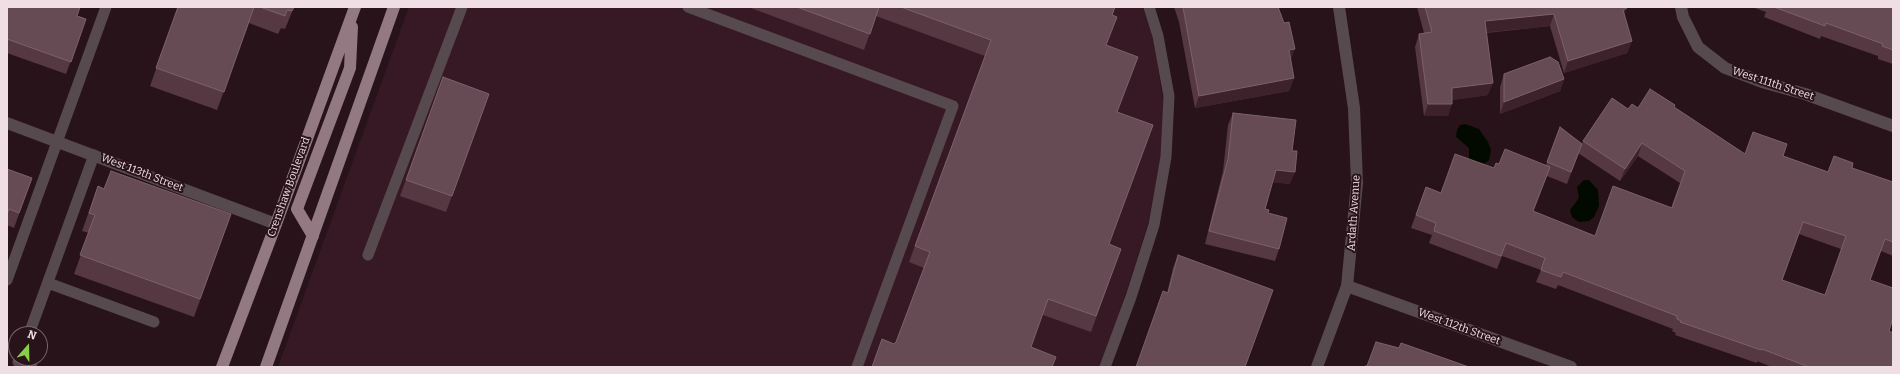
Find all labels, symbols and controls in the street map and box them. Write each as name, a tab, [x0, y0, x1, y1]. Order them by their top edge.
street label: West 111th Street	[1730, 65, 1816, 103]
street label: Crenshaw Boulevard	[265, 135, 313, 239]
street label: West 113th Street	[99, 151, 185, 195]
street label: Ardath Avenue	[1345, 175, 1363, 251]
street label: West 112th Street	[1416, 306, 1502, 348]
north arrow	[8, 326, 48, 366]
text: N	[26, 328, 38, 343]

